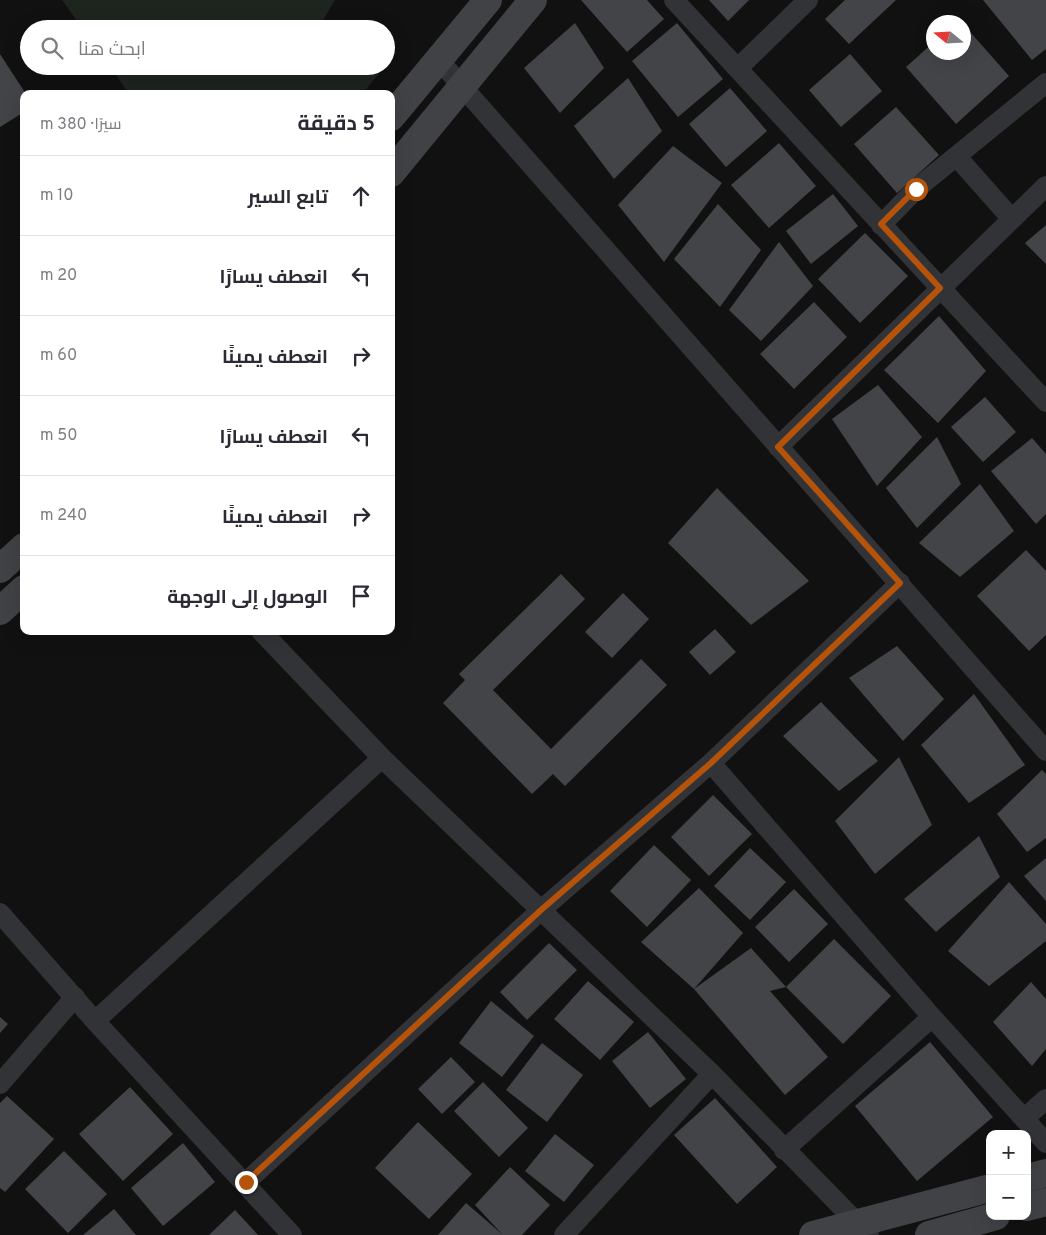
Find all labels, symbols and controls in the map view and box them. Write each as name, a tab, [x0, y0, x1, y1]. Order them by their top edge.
north arrow	[926, 15, 971, 60]
search box	[20, 20, 395, 75]
icon: search	[38, 34, 66, 62]
text: ابحث هنا	[78, 38, 146, 62]
text: 5 دقيقة	[298, 111, 375, 138]
text: سيرًا · 380 m	[40, 115, 121, 135]
route start	[905, 178, 928, 201]
icon: ahead	[347, 182, 375, 210]
text: 10 m	[40, 186, 74, 206]
text: تابع السير	[248, 186, 328, 210]
icon: left	[347, 262, 375, 290]
text: 20 m	[40, 266, 77, 286]
text: انعطف يسارًا	[220, 266, 328, 290]
icon: right	[347, 342, 375, 370]
text: 60 m	[40, 346, 77, 366]
text: انعطف يمينًا	[222, 346, 328, 370]
icon: left	[347, 422, 375, 450]
text: 50 m	[40, 426, 78, 446]
text: انعطف يسارًا	[220, 426, 328, 450]
icon: right	[347, 502, 375, 530]
text: 240 m	[40, 506, 87, 526]
text: انعطف يمينًا	[222, 506, 328, 530]
icon: arrive	[347, 582, 375, 610]
text: الوصول إلى الوجهة	[167, 586, 328, 610]
map controls	[986, 1130, 1031, 1220]
button: +	[986, 1130, 1031, 1175]
route end	[235, 1171, 258, 1194]
button: −	[986, 1175, 1031, 1220]

